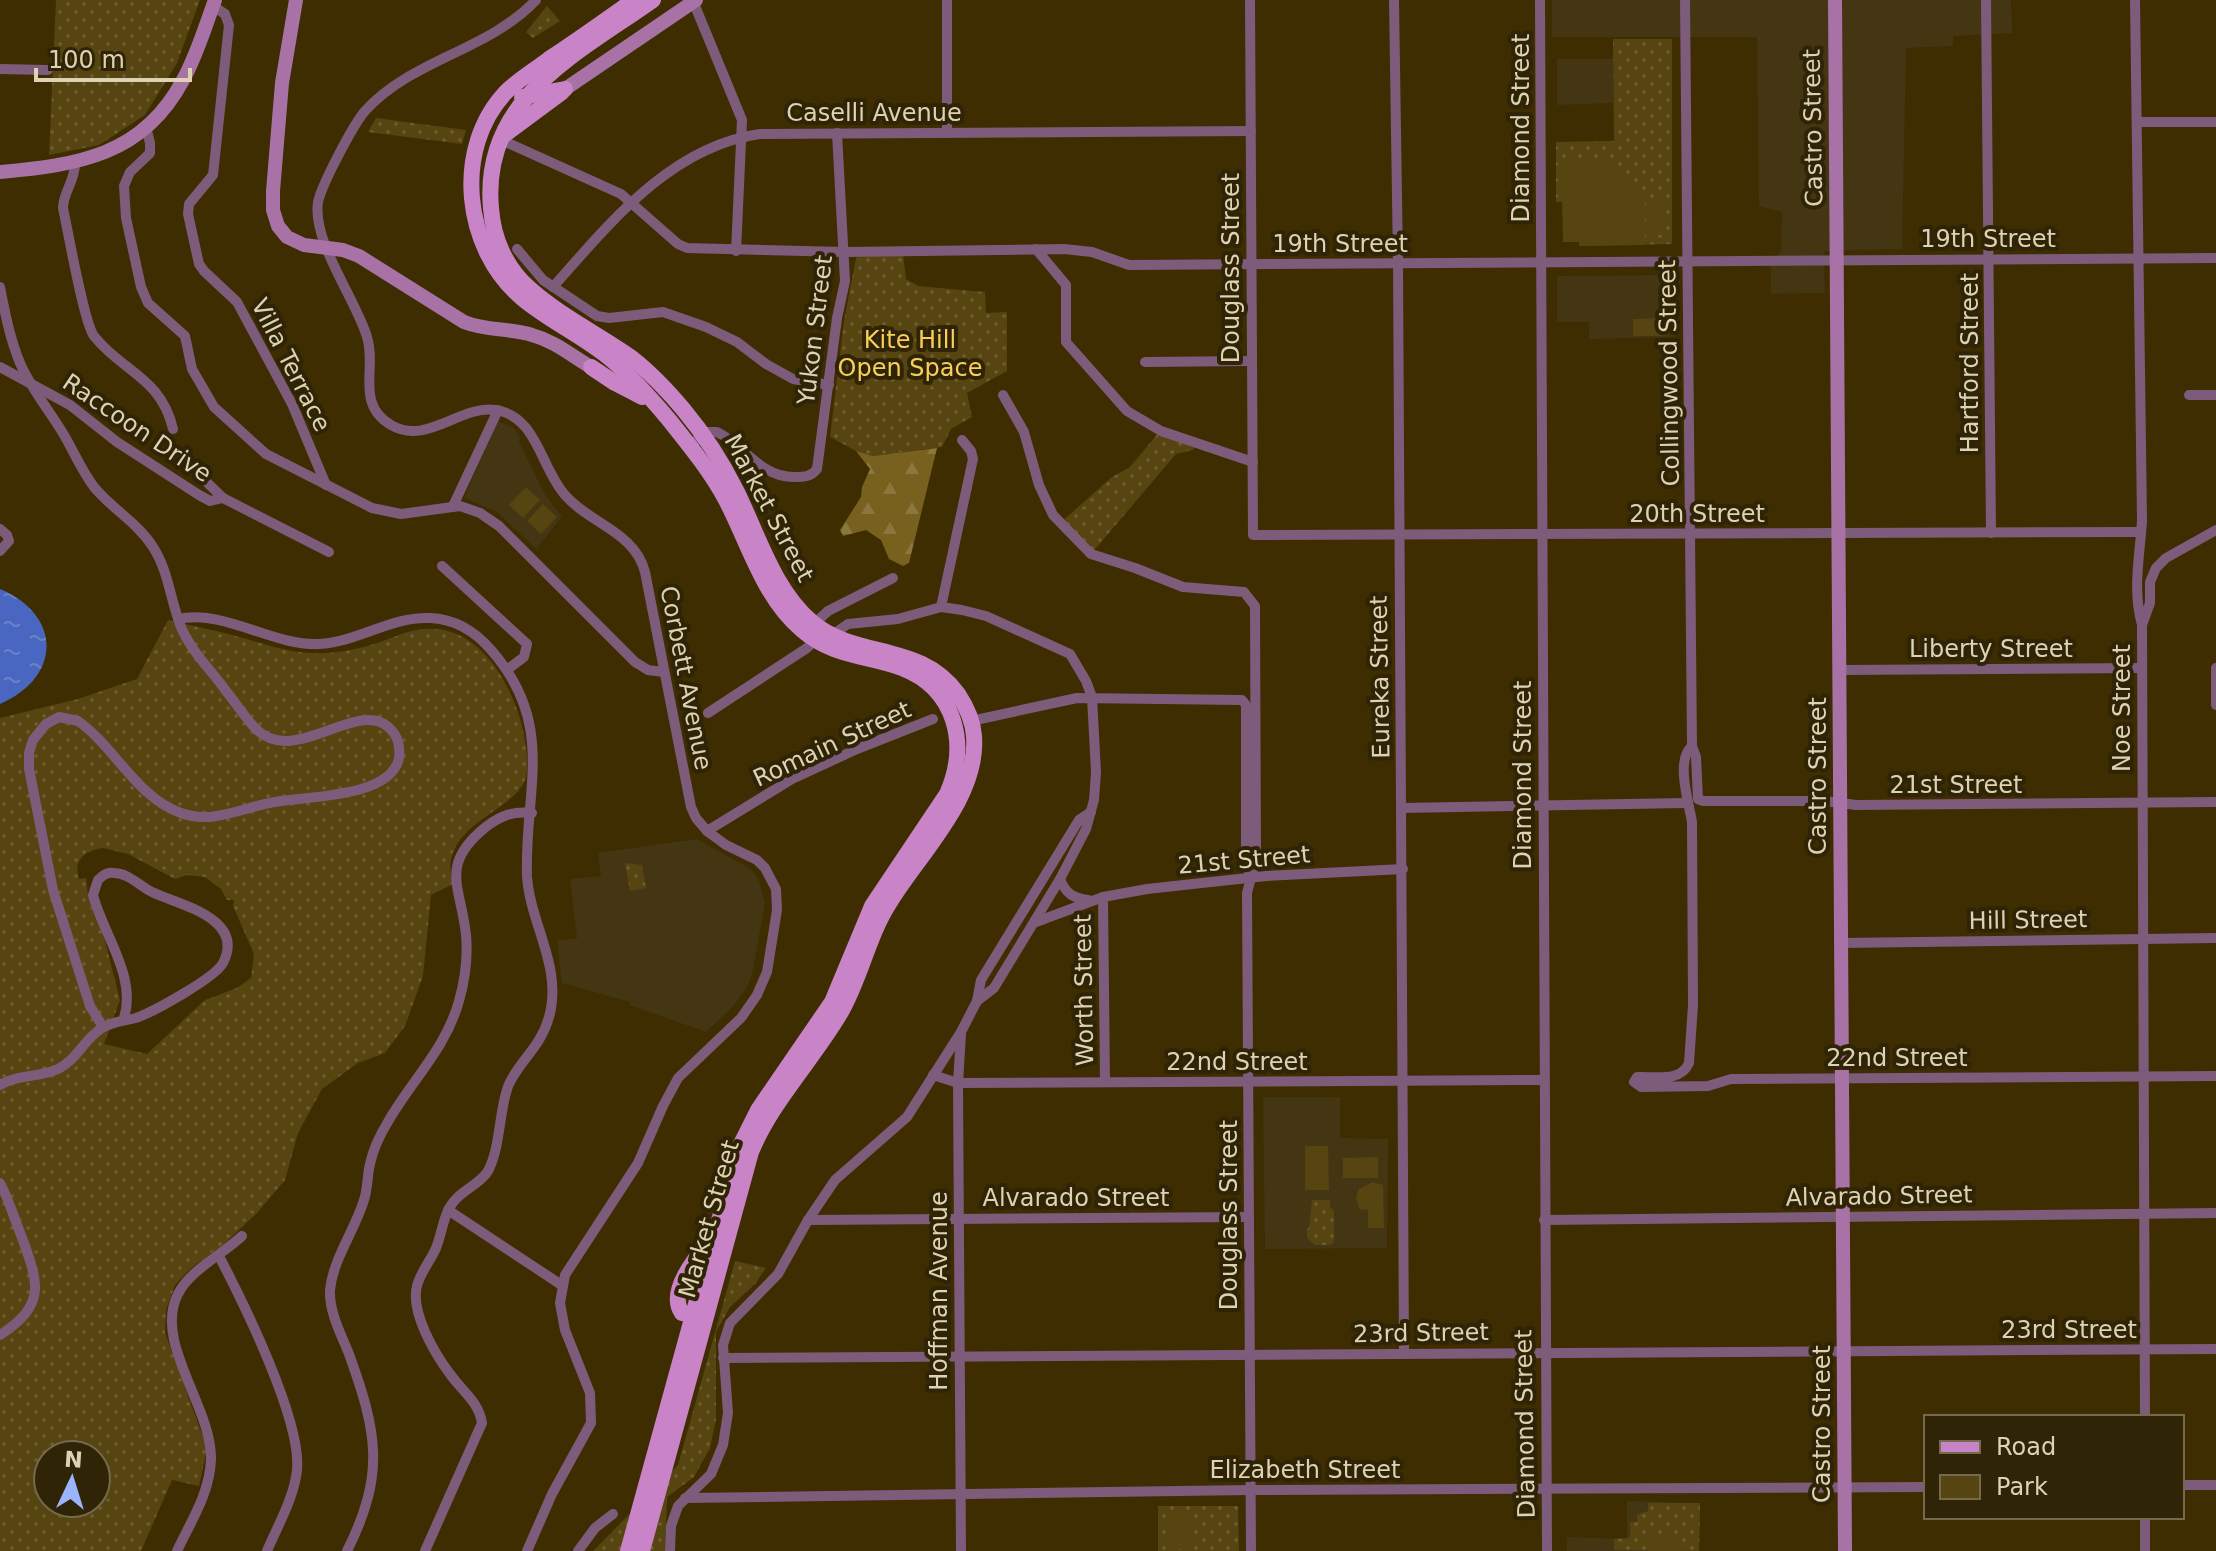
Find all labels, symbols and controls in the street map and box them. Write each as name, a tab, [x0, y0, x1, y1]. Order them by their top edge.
scale bar	[36, 32, 190, 82]
street label: Diamond Street	[1507, 34, 1535, 222]
text: 100 m	[48, 46, 125, 74]
street label: Castro Street	[1798, 49, 1828, 207]
street label: Caselli Avenue	[786, 99, 962, 127]
street label: Douglass Street	[1217, 173, 1245, 363]
street label: 19th Street	[1920, 225, 2056, 253]
street label: 19th Street	[1272, 230, 1408, 258]
street label: Yukon Street	[792, 254, 838, 407]
street label: Collingwood Street	[1653, 259, 1685, 487]
street label: Hartford Street	[1956, 273, 1984, 453]
street label: Villa Terrace	[245, 294, 337, 436]
park label: Kite Hill Open Space	[838, 326, 982, 382]
street label: Raccoon Drive	[57, 368, 217, 488]
street label: Market Street	[718, 429, 820, 587]
street label: 20th Street	[1629, 500, 1765, 528]
street label: Corbett Avenue	[654, 584, 718, 772]
street label: Eureka Street	[1365, 595, 1395, 759]
street label: Liberty Street	[1909, 635, 2073, 663]
street label: Noe Street	[2108, 644, 2136, 772]
street label: Diamond Street	[1509, 681, 1537, 869]
street label: Romain Street	[749, 695, 915, 793]
street label: Castro Street	[1804, 697, 1832, 855]
street label: 21st Street	[1889, 771, 2023, 799]
street label: 21st Street	[1177, 840, 1311, 880]
street label: Hill Street	[1968, 905, 2088, 935]
street label: Worth Street	[1069, 914, 1099, 1066]
street label: 22nd Street	[1826, 1044, 1968, 1072]
street label: 22nd Street	[1166, 1048, 1308, 1076]
street label: Douglass Street	[1215, 1120, 1243, 1310]
street label: Market Street	[673, 1137, 745, 1301]
street label: Alvarado Street	[1785, 1180, 1973, 1212]
street label: Alvarado Street	[982, 1184, 1170, 1212]
street label: Hoffman Avenue	[925, 1191, 953, 1391]
street label: 23rd Street	[2001, 1316, 2137, 1344]
street label: 23rd Street	[1353, 1318, 1489, 1348]
street label: Diamond Street	[1509, 1329, 1541, 1519]
street label: Castro Street	[1808, 1345, 1836, 1503]
legend	[1924, 1415, 2184, 1519]
text: Road	[1996, 1433, 2056, 1461]
north arrow	[32, 1439, 112, 1519]
text: N	[63, 1446, 83, 1473]
street label: Elizabeth Street	[1210, 1456, 1400, 1484]
text: Park	[1996, 1473, 2048, 1501]

